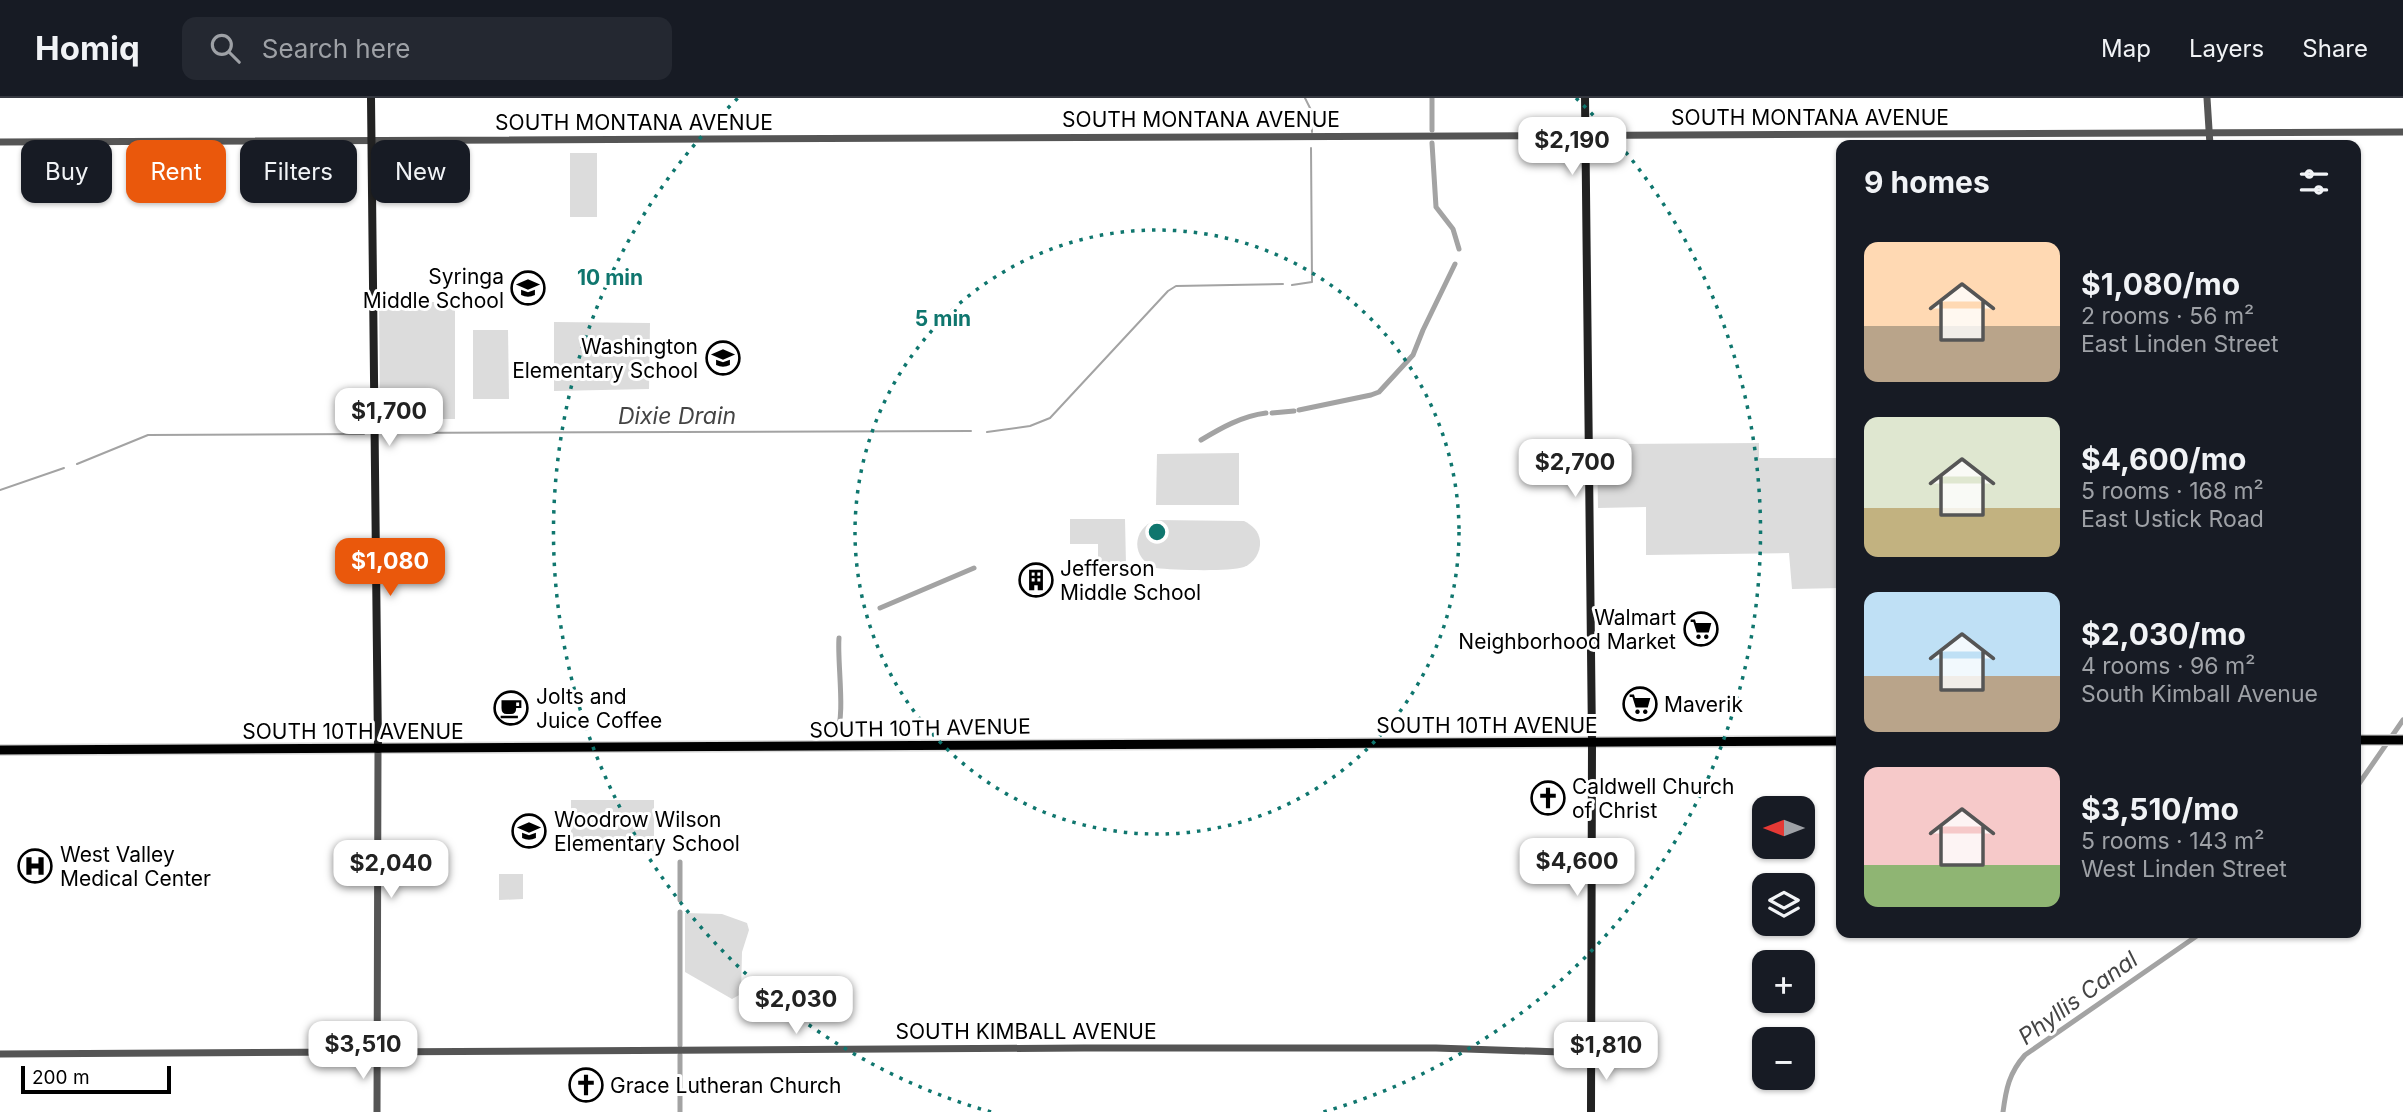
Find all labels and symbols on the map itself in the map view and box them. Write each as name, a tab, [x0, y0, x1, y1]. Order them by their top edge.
street label: SOUTH MONTANA AVENUE	[1671, 105, 1949, 130]
street label: SOUTH MONTANA AVENUE	[1062, 107, 1340, 132]
street label: SOUTH MONTANA AVENUE	[495, 110, 773, 135]
pin: $2,190	[1515, 118, 1629, 177]
place label: Syringa Middle School	[363, 264, 504, 313]
text: 10 min	[577, 265, 643, 290]
school or university icon: Syringa Middle School	[509, 269, 547, 307]
text: 5 min	[915, 306, 971, 331]
place label: Washington Elementary School	[512, 334, 698, 383]
school or university icon: Washington Elementary School	[704, 339, 742, 377]
pin: $1,700	[332, 388, 446, 448]
water label: Dixie Drain	[618, 402, 736, 430]
pin: $2,700	[1518, 440, 1632, 499]
centre of rings	[1145, 520, 1169, 544]
pin: $1,080	[333, 538, 447, 598]
place label: Jefferson Middle School	[1060, 556, 1201, 605]
building icon: Jefferson Middle School	[1017, 561, 1055, 599]
place label: Walmart Neighborhood Market	[1458, 605, 1676, 654]
supermarket icon: Walmart Neighborhood Market	[1682, 610, 1720, 648]
place label: Jolts and Juice Coffee	[536, 684, 662, 733]
supermarket icon: Maverik	[1621, 685, 1659, 723]
cafe icon: Jolts and Juice Coffee	[492, 689, 530, 727]
place label: Maverik	[1664, 692, 1743, 717]
street label: SOUTH 10TH AVENUE	[1376, 713, 1598, 738]
street label: SOUTH 10TH AVENUE	[809, 714, 1031, 742]
street label: SOUTH 10TH AVENUE	[242, 719, 464, 744]
place label: Caldwell Church of Christ	[1572, 774, 1734, 823]
church icon: Caldwell Church of Christ	[1529, 779, 1567, 817]
north arrow	[1752, 796, 1815, 859]
place label: Woodrow Wilson Elementary School	[554, 807, 740, 856]
school or university icon: Woodrow Wilson Elementary School	[510, 812, 548, 850]
pin: $4,600	[1520, 838, 1634, 898]
pin: $2,040	[334, 840, 448, 900]
place label: West Valley Medical Center	[60, 842, 211, 891]
hospital icon: West Valley Medical Center	[16, 847, 54, 885]
water label: Phyllis Canal	[2013, 945, 2143, 1051]
pin: $2,030	[739, 976, 853, 1036]
street label: SOUTH KIMBALL AVENUE	[895, 1019, 1157, 1044]
pin: $3,510	[306, 1021, 420, 1081]
pin: $1,810	[1549, 1023, 1663, 1082]
scale bar	[21, 1063, 172, 1095]
church icon: Grace Lutheran Church	[567, 1066, 605, 1104]
place label: Grace Lutheran Church	[610, 1073, 842, 1098]

